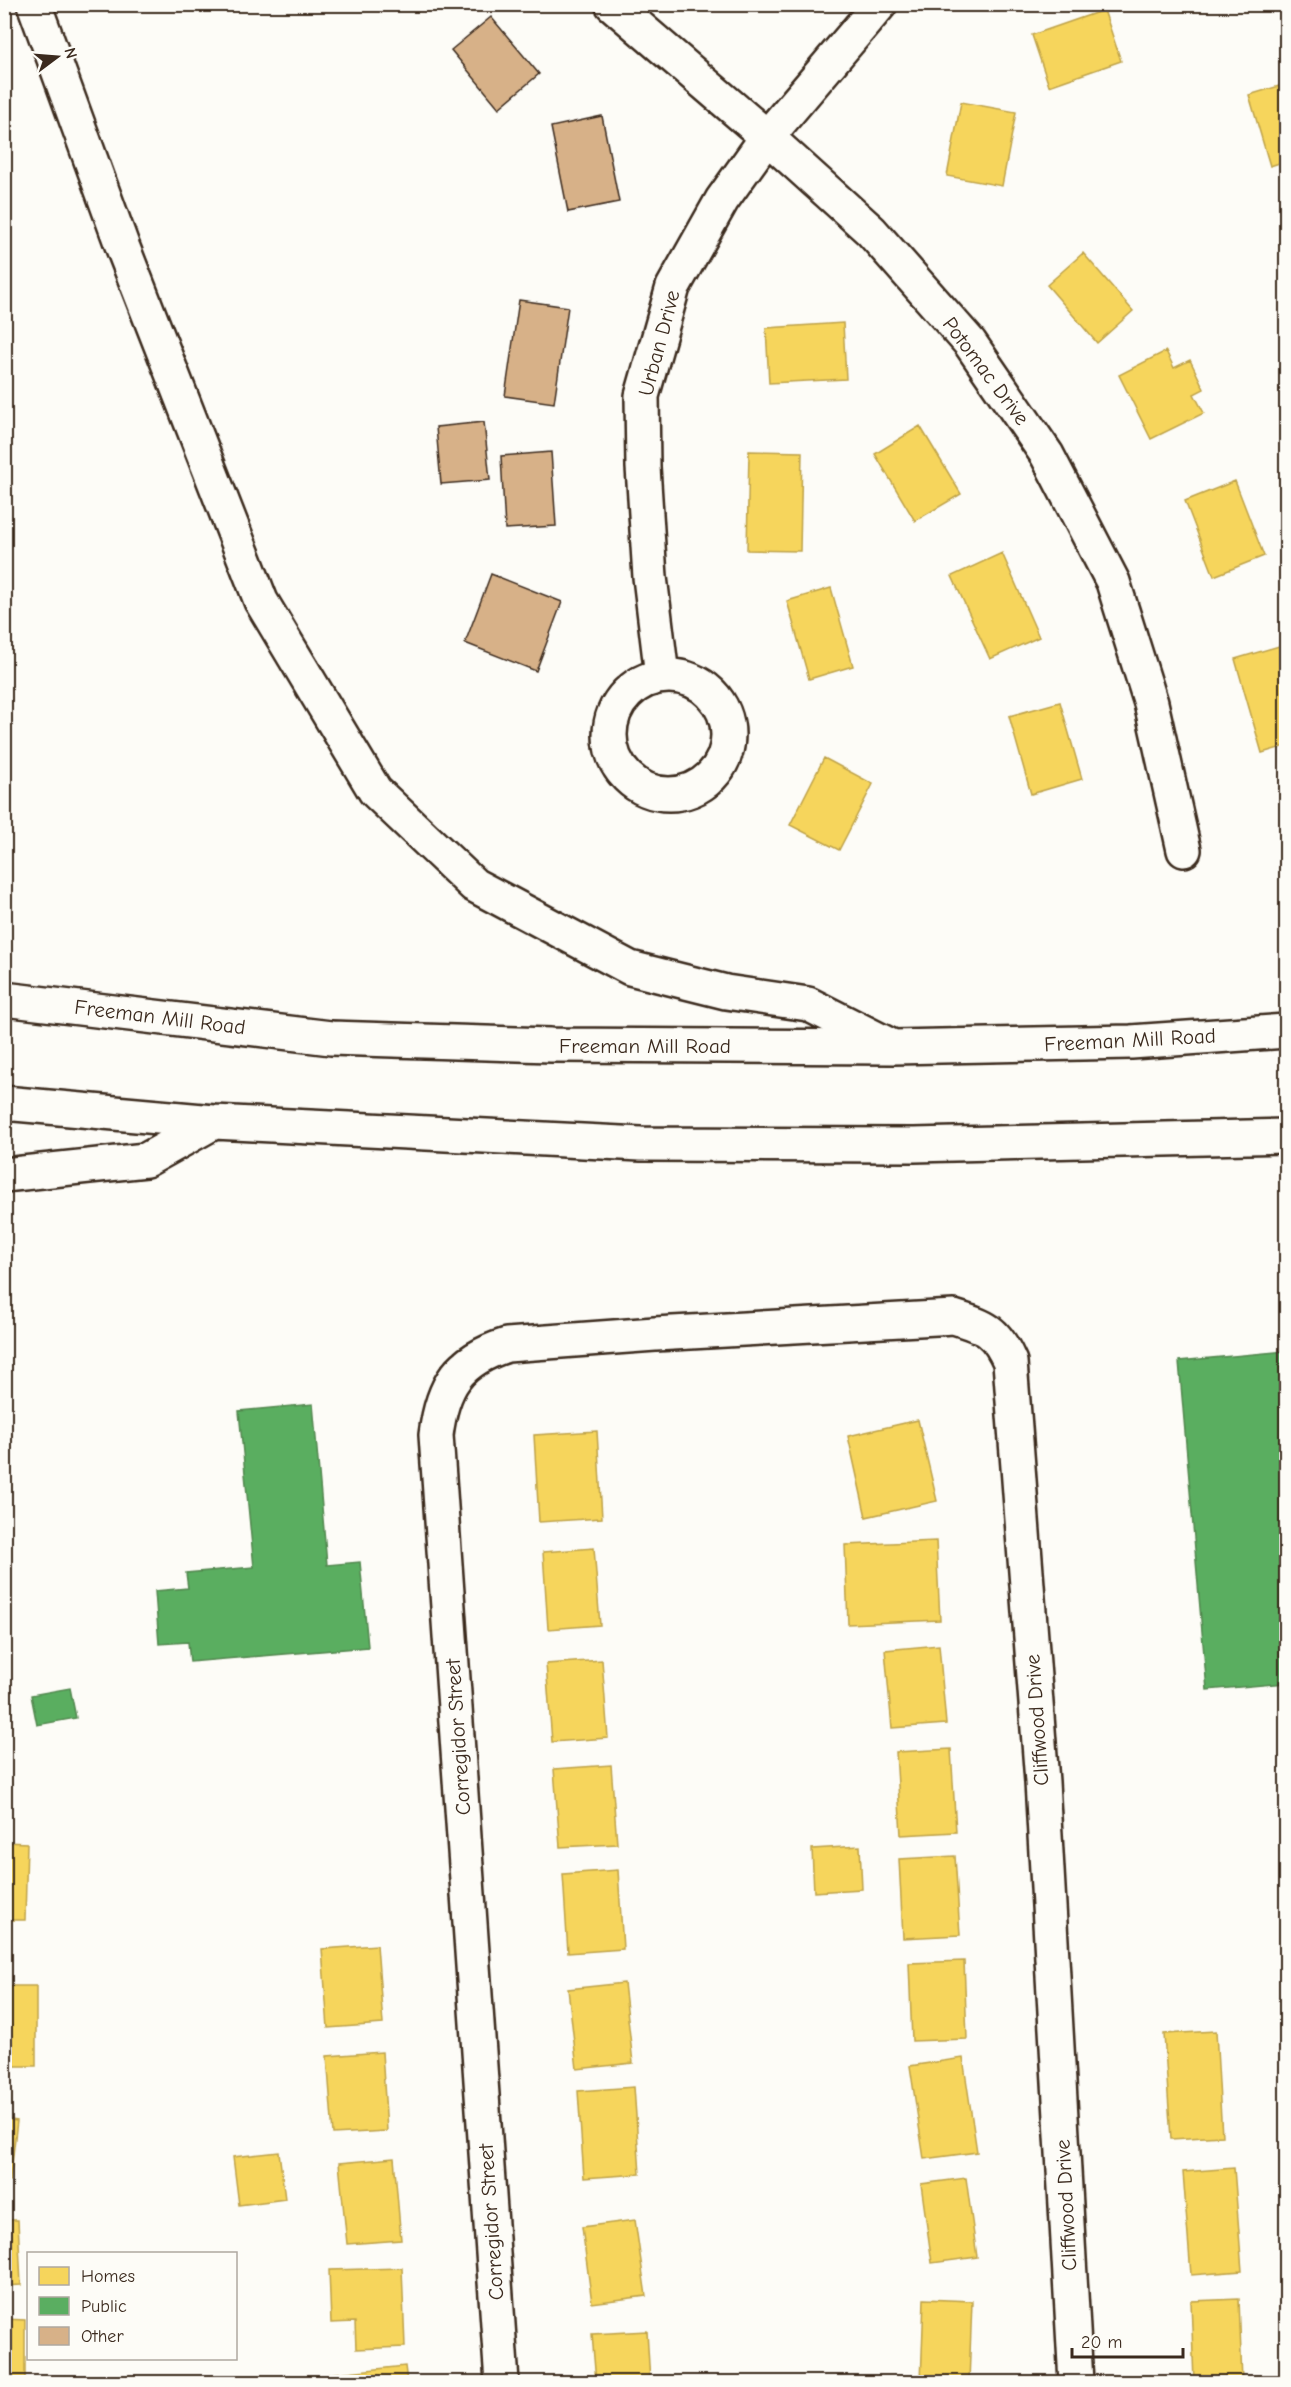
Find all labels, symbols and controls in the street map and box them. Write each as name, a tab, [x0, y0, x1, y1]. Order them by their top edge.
north arrow	[27, 27, 87, 87]
text: N	[60, 46, 81, 61]
street label: Urban Drive	[633, 287, 685, 399]
street label: Potomac Drive	[938, 312, 1034, 430]
street label: Freeman Mill Road	[73, 995, 247, 1039]
street label: Freeman Mill Road	[1044, 1024, 1216, 1056]
street label: Freeman Mill Road	[559, 1034, 731, 1058]
street label: Cliffwood Drive	[1020, 1653, 1054, 1787]
street label: Corregidor Street	[440, 1657, 475, 1816]
street label: Cliffwood Drive	[1051, 2139, 1081, 2271]
street label: Corregidor Street	[473, 2142, 508, 2301]
legend	[27, 2252, 237, 2360]
text: Homes	[81, 2266, 135, 2287]
text: Public	[81, 2296, 127, 2317]
scale bar	[1072, 2321, 1183, 2359]
text: Other	[81, 2326, 124, 2347]
text: 20 m	[1081, 2332, 1122, 2353]

